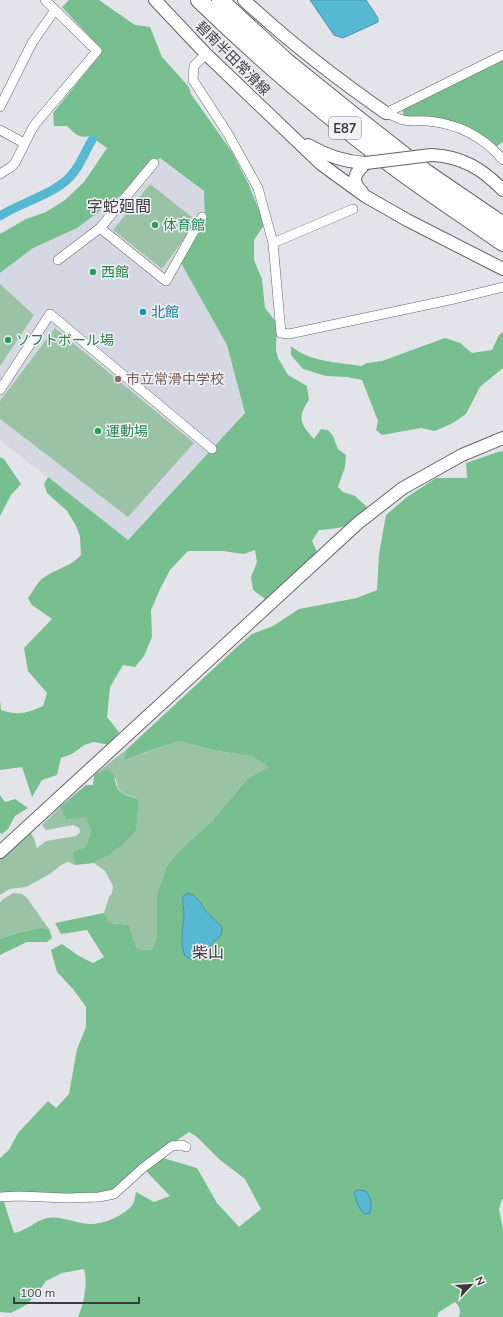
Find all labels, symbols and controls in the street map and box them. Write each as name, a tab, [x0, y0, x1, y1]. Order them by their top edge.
street label: 碧南半田常滑線	[192, 17, 274, 99]
road number: E87	[329, 117, 361, 139]
district label: 字蛇廻間	[87, 196, 151, 216]
place label: 体育館	[163, 216, 205, 234]
marker: 体育館	[150, 220, 160, 230]
place label: 西館	[101, 263, 129, 281]
marker: 西館	[88, 267, 98, 277]
place label: 北館	[151, 303, 179, 321]
marker: 北館	[138, 307, 148, 317]
place label: ソフトボール場	[16, 331, 114, 349]
marker: ソフトボール場	[3, 335, 13, 345]
place label: 市立常滑中学校	[126, 370, 224, 388]
marker: 市立常滑中学校	[113, 374, 123, 384]
place label: 運動場	[106, 422, 148, 440]
marker: 運動場	[93, 426, 103, 436]
district label: 柴山	[192, 942, 224, 962]
north arrow	[451, 1265, 491, 1305]
text: N	[472, 1274, 488, 1287]
scale bar	[14, 1279, 139, 1305]
text: 100 m	[20, 1285, 55, 1300]

